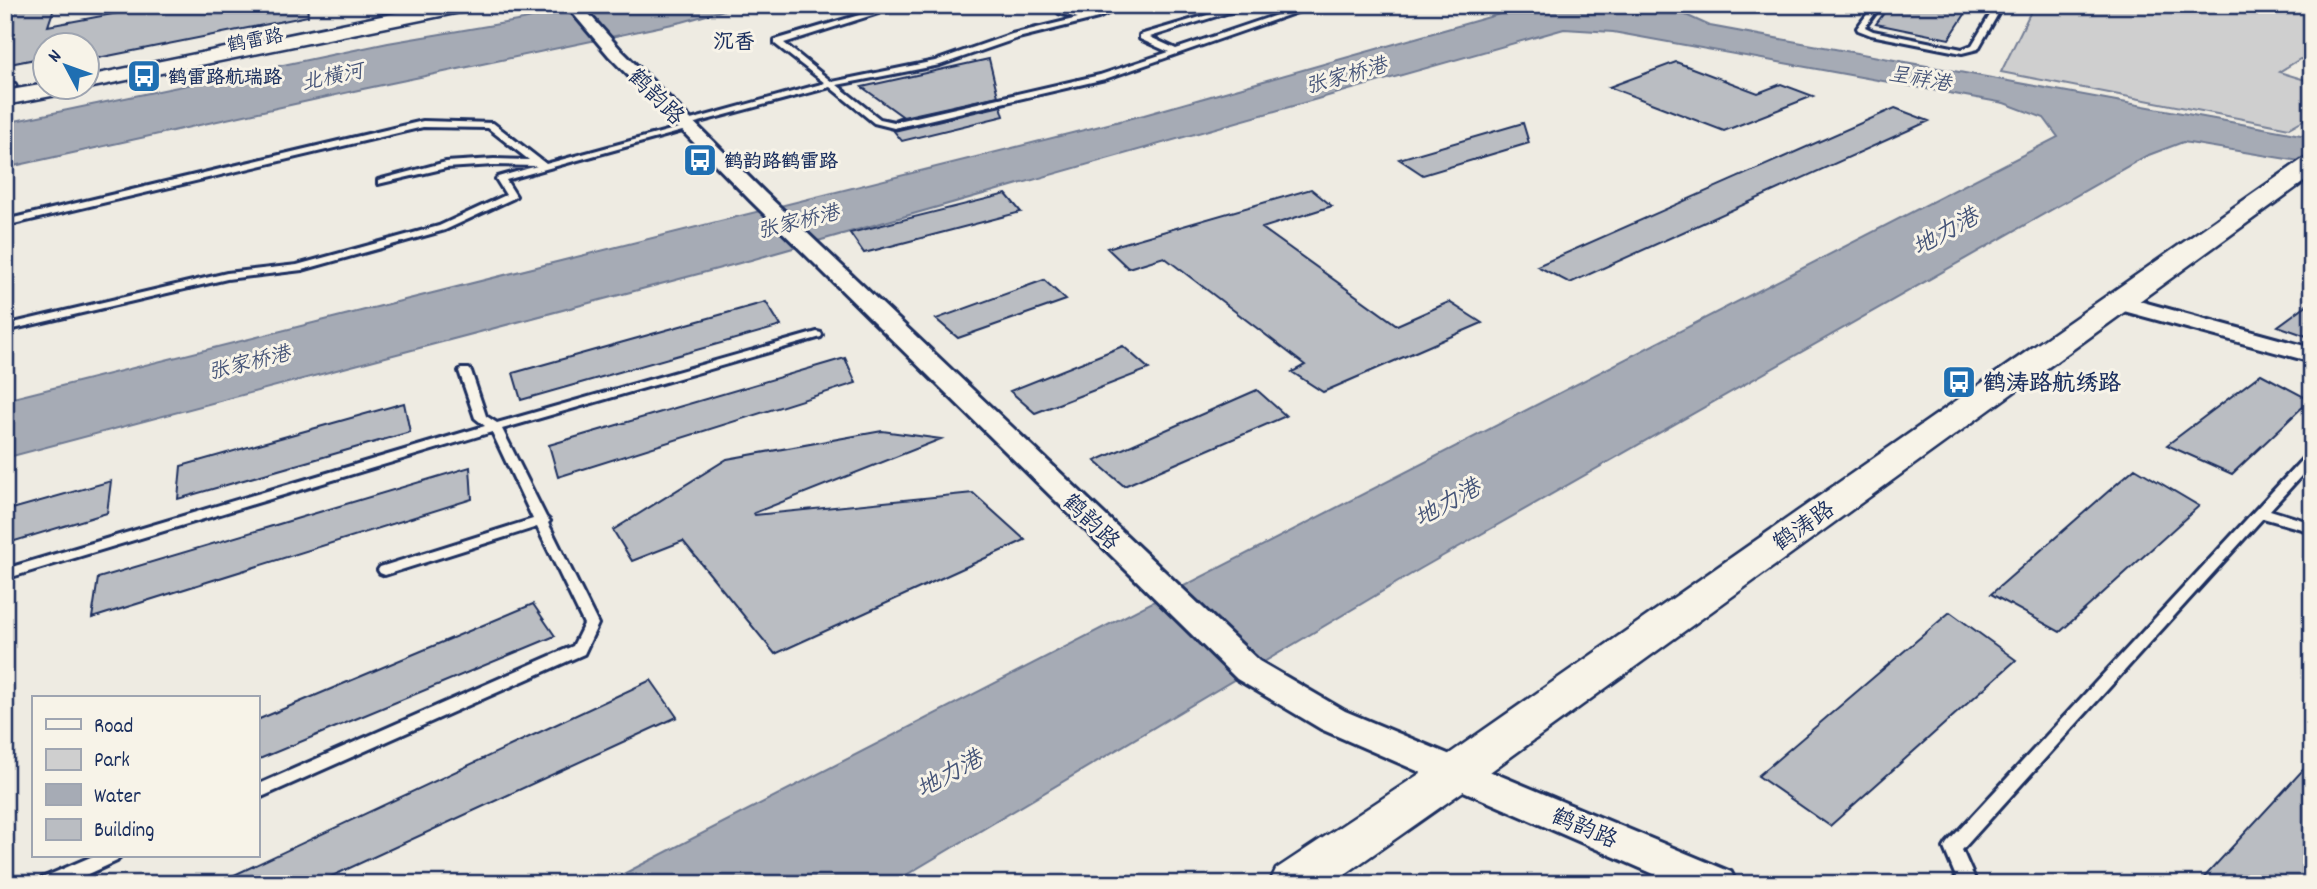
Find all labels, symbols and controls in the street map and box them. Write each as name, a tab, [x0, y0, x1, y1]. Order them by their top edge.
street label: 鹤雷路	[225, 24, 286, 61]
district label: 沉香	[713, 29, 755, 59]
north arrow	[32, 32, 102, 102]
text: N	[43, 45, 69, 70]
water label: 张家桥港	[1302, 51, 1393, 104]
bus stop icon: 鹤雷路航瑞路	[125, 57, 163, 95]
water label: 北横河	[299, 57, 369, 100]
water label: 呈祥港	[1886, 61, 1955, 102]
street label: 鹤韵路	[618, 62, 691, 135]
place label: 鹤雷路航瑞路	[168, 66, 282, 93]
bus stop icon: 鹤韵路鹤雷路	[681, 141, 719, 179]
place label: 鹤韵路鹤雷路	[724, 150, 838, 177]
water label: 张家桥港	[754, 199, 845, 249]
water label: 地力港	[1907, 200, 1988, 266]
water label: 张家桥港	[205, 340, 296, 390]
bus stop icon: 鹤涛路航绣路	[1940, 363, 1978, 401]
place label: 鹤涛路航绣路	[1983, 369, 2121, 402]
water label: 地力港	[1409, 471, 1490, 537]
street label: 鹤韵路	[1053, 488, 1126, 559]
street label: 鹤涛路	[1767, 495, 1843, 561]
legend	[32, 696, 259, 858]
text: Road	[94, 713, 133, 743]
water label: 地力港	[911, 742, 992, 808]
text: Park	[94, 747, 130, 777]
text: Water	[94, 783, 141, 813]
street label: 鹤韵路	[1545, 802, 1622, 859]
text: Building	[94, 817, 154, 847]

